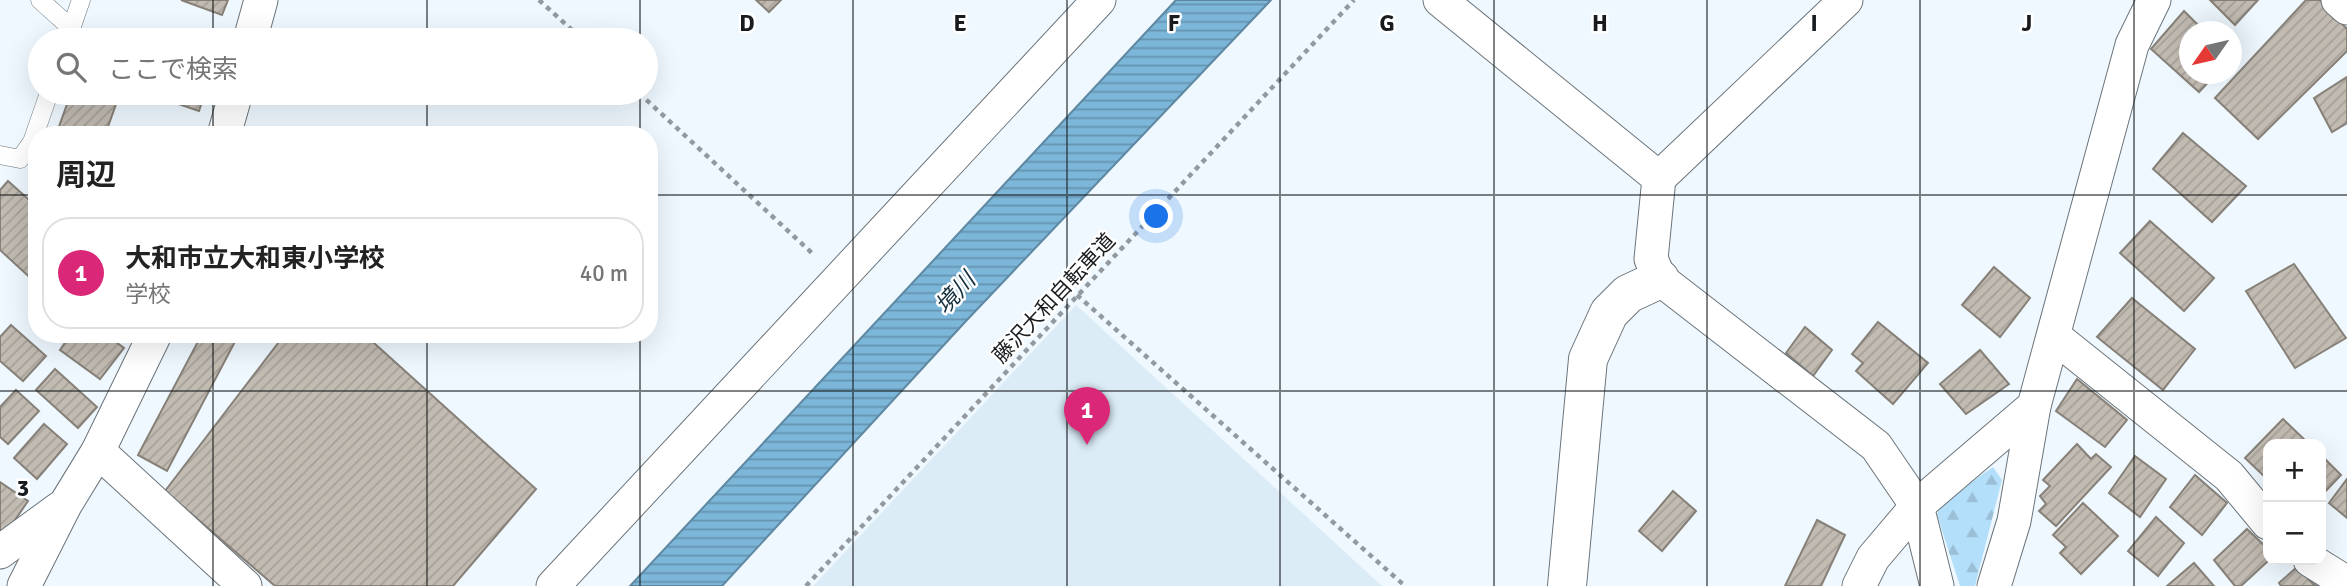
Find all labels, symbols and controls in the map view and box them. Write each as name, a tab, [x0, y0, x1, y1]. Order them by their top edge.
text: D	[739, 9, 755, 38]
text: E	[953, 9, 967, 38]
text: F	[1168, 9, 1180, 38]
text: G	[1379, 9, 1395, 38]
text: H	[1592, 9, 1608, 38]
text: I	[1810, 9, 1818, 38]
text: J	[2022, 9, 2032, 38]
north arrow	[2179, 21, 2242, 84]
search box	[28, 28, 658, 105]
icon: search	[52, 48, 90, 86]
text: ここで検索	[108, 54, 238, 86]
text: 周辺	[56, 157, 116, 194]
your location	[1139, 199, 1173, 233]
street label: 藤沢大和自転車道	[987, 228, 1121, 368]
text: 大和市立大和東小学校	[125, 243, 385, 275]
text: 1	[75, 259, 87, 288]
text: 40 m	[580, 259, 628, 288]
water label: 境川	[929, 264, 984, 320]
text: 学校	[125, 280, 171, 309]
pin: 1	[1064, 387, 1110, 445]
map controls	[2263, 439, 2326, 565]
button: +	[2263, 439, 2326, 502]
text: 3	[17, 474, 29, 503]
button: −	[2263, 502, 2326, 565]

